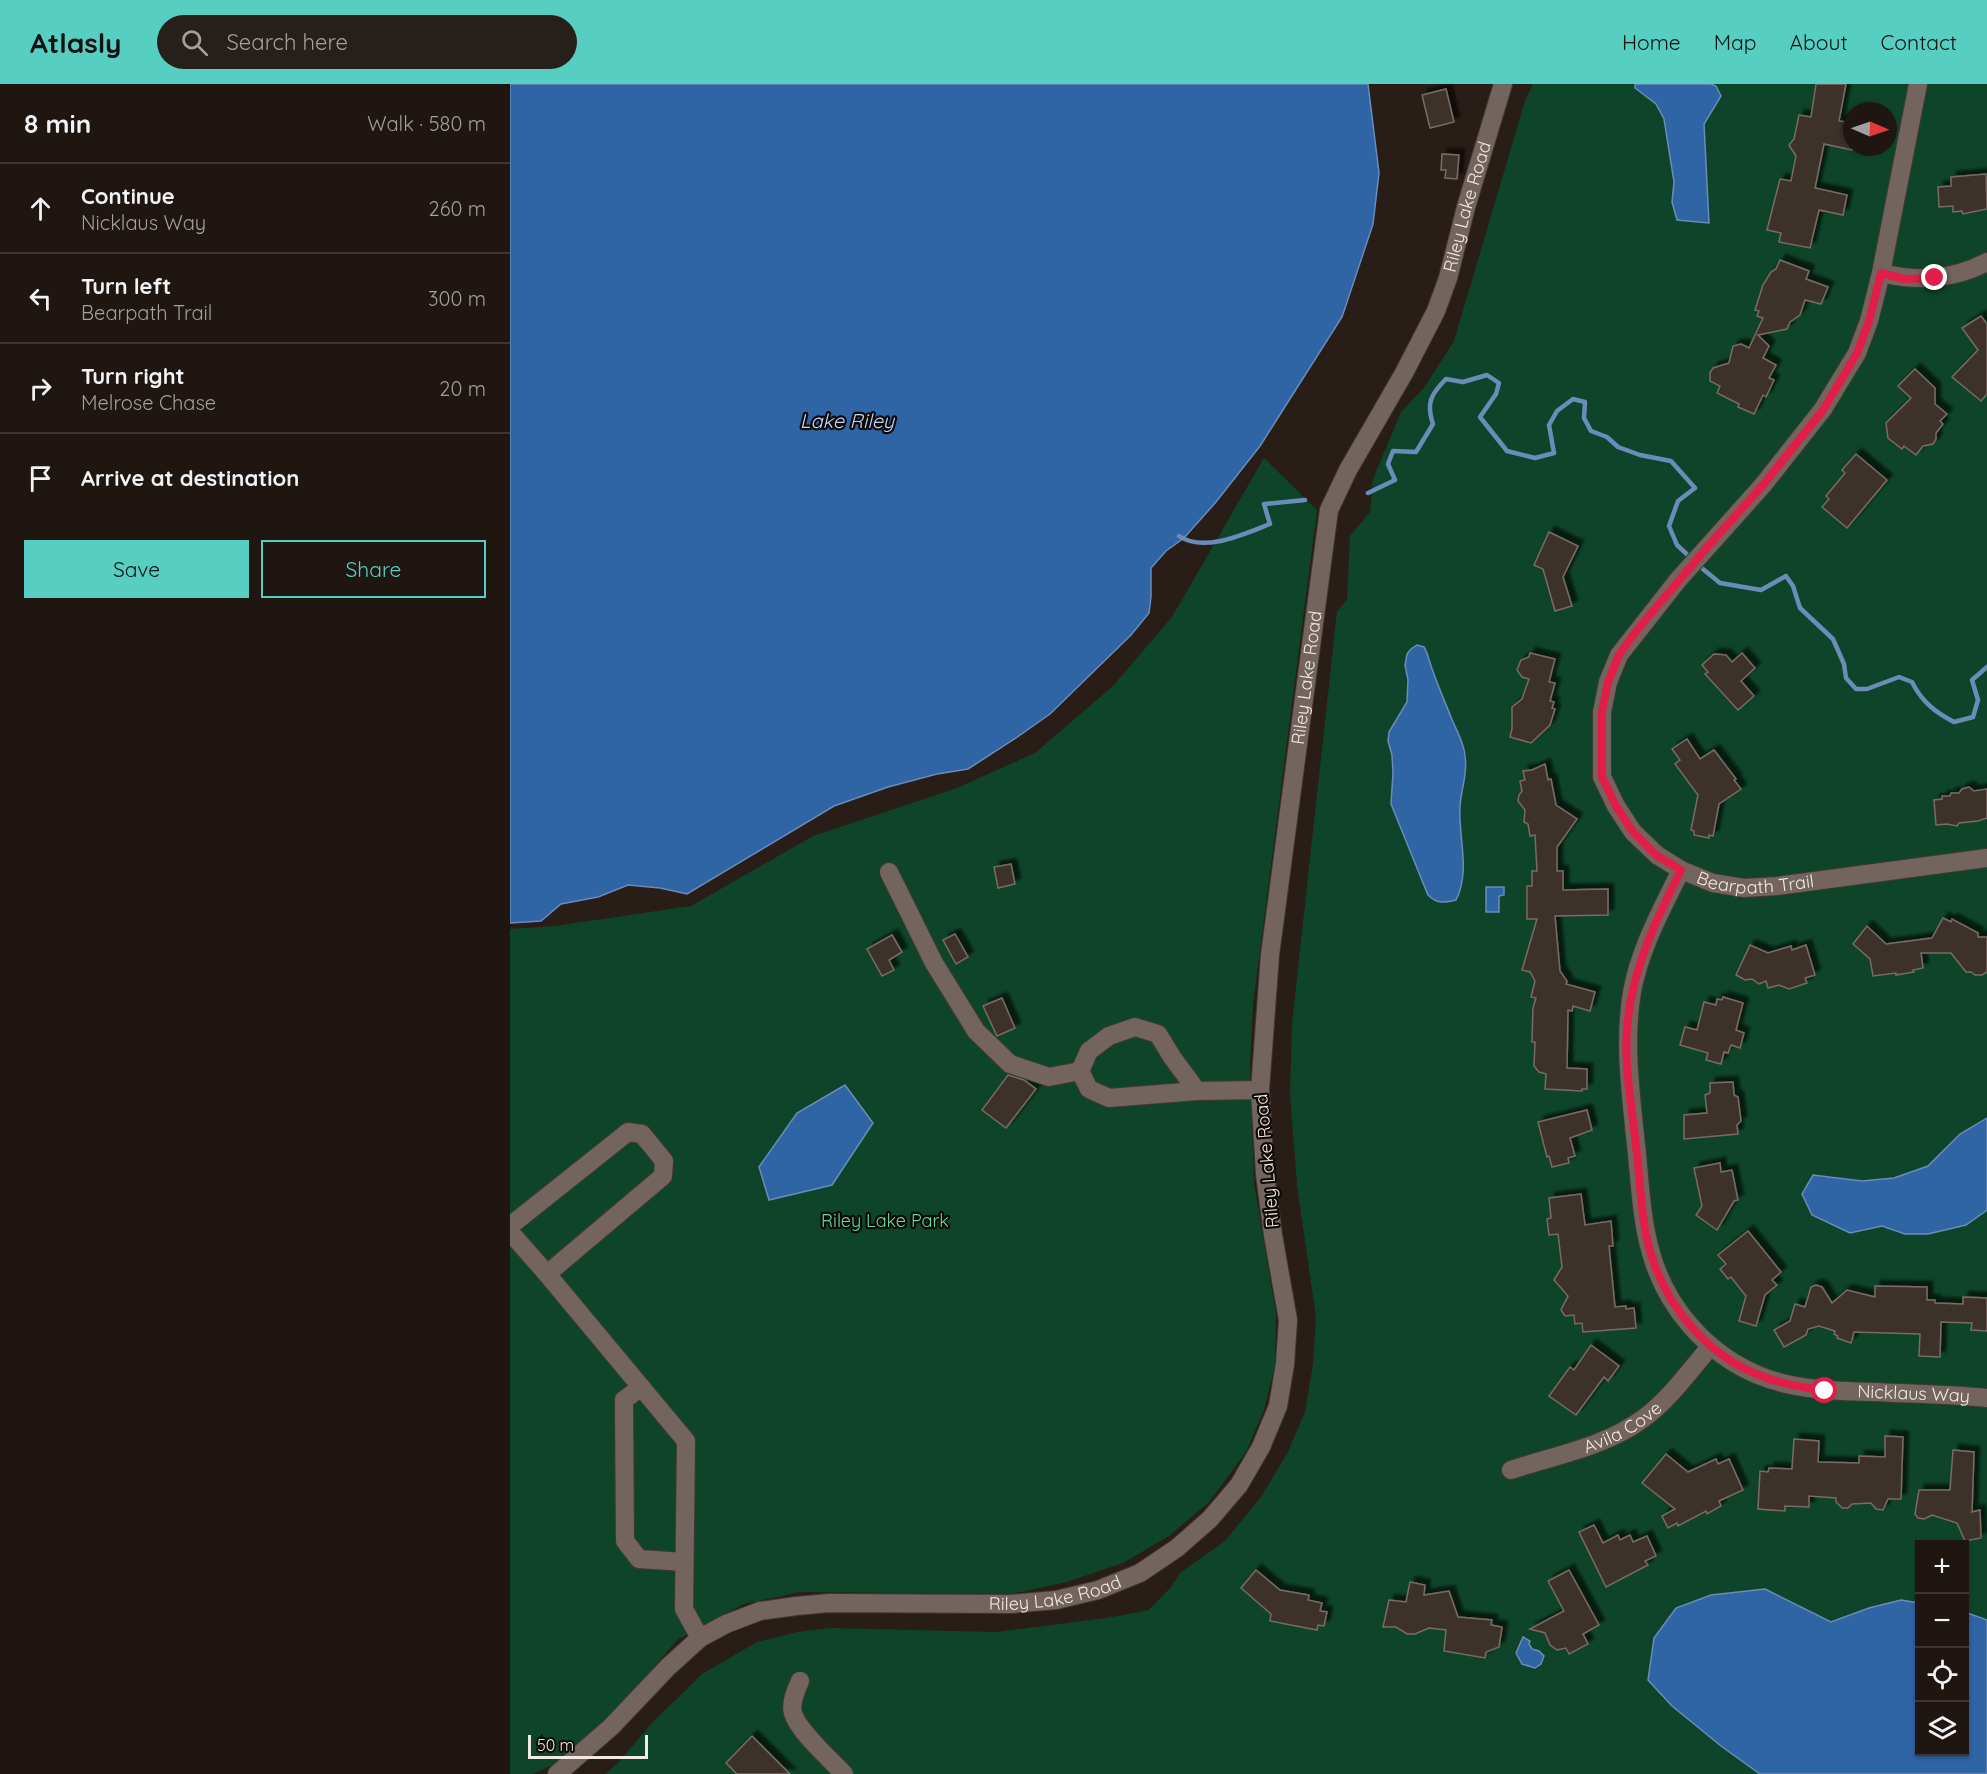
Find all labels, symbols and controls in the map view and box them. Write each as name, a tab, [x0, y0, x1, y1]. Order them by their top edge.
search box	[157, 15, 577, 69]
text: Atlasly	[30, 25, 121, 60]
icon: search	[178, 26, 211, 59]
text: Search here	[226, 28, 348, 56]
text: Home	[1622, 29, 1681, 55]
text: Map	[1714, 29, 1757, 55]
text: About	[1790, 29, 1848, 55]
text: Contact	[1881, 29, 1957, 55]
north arrow	[1843, 102, 1897, 156]
text: 8 min	[24, 107, 91, 140]
text: Walk · 580 m	[367, 111, 486, 136]
street label: Riley Lake Road	[1438, 139, 1496, 275]
text: Continue	[81, 182, 175, 210]
icon: ahead	[24, 192, 57, 225]
text: 260 m	[429, 196, 486, 221]
text: Nicklaus Way	[81, 210, 206, 235]
route end	[1921, 264, 1947, 290]
text: Turn left	[81, 272, 171, 300]
icon: left	[24, 282, 57, 315]
text: 300 m	[428, 286, 486, 311]
text: Bearpath Trail	[81, 300, 212, 325]
text: Turn right	[81, 362, 185, 390]
icon: right	[24, 372, 57, 405]
text: 20 m	[439, 376, 486, 401]
text: Melrose Chase	[81, 390, 216, 415]
water label: Lake Riley	[800, 408, 896, 433]
icon: arrive	[24, 462, 57, 495]
text: Arrive at destination	[81, 464, 299, 492]
button: Save	[24, 540, 249, 598]
button: Share	[261, 540, 486, 598]
street label: Riley Lake Road	[1286, 609, 1327, 746]
street label: Bearpath Trail	[1693, 866, 1815, 899]
street label: Riley Lake Road	[1249, 1093, 1284, 1229]
park label: Riley Lake Park	[821, 1209, 949, 1232]
route start	[1811, 1377, 1837, 1403]
street label: Nicklaus Way	[1857, 1380, 1971, 1407]
street label: Avila Cove	[1580, 1396, 1667, 1458]
map controls	[1915, 1540, 1969, 1756]
button: +	[1915, 1540, 1969, 1594]
street label: Riley Lake Road	[989, 1570, 1124, 1615]
button: −	[1915, 1594, 1969, 1648]
button: locate	[1915, 1648, 1969, 1702]
button: layers	[1915, 1702, 1969, 1756]
scale bar	[528, 1732, 648, 1760]
text: 50 m	[537, 1735, 574, 1755]

